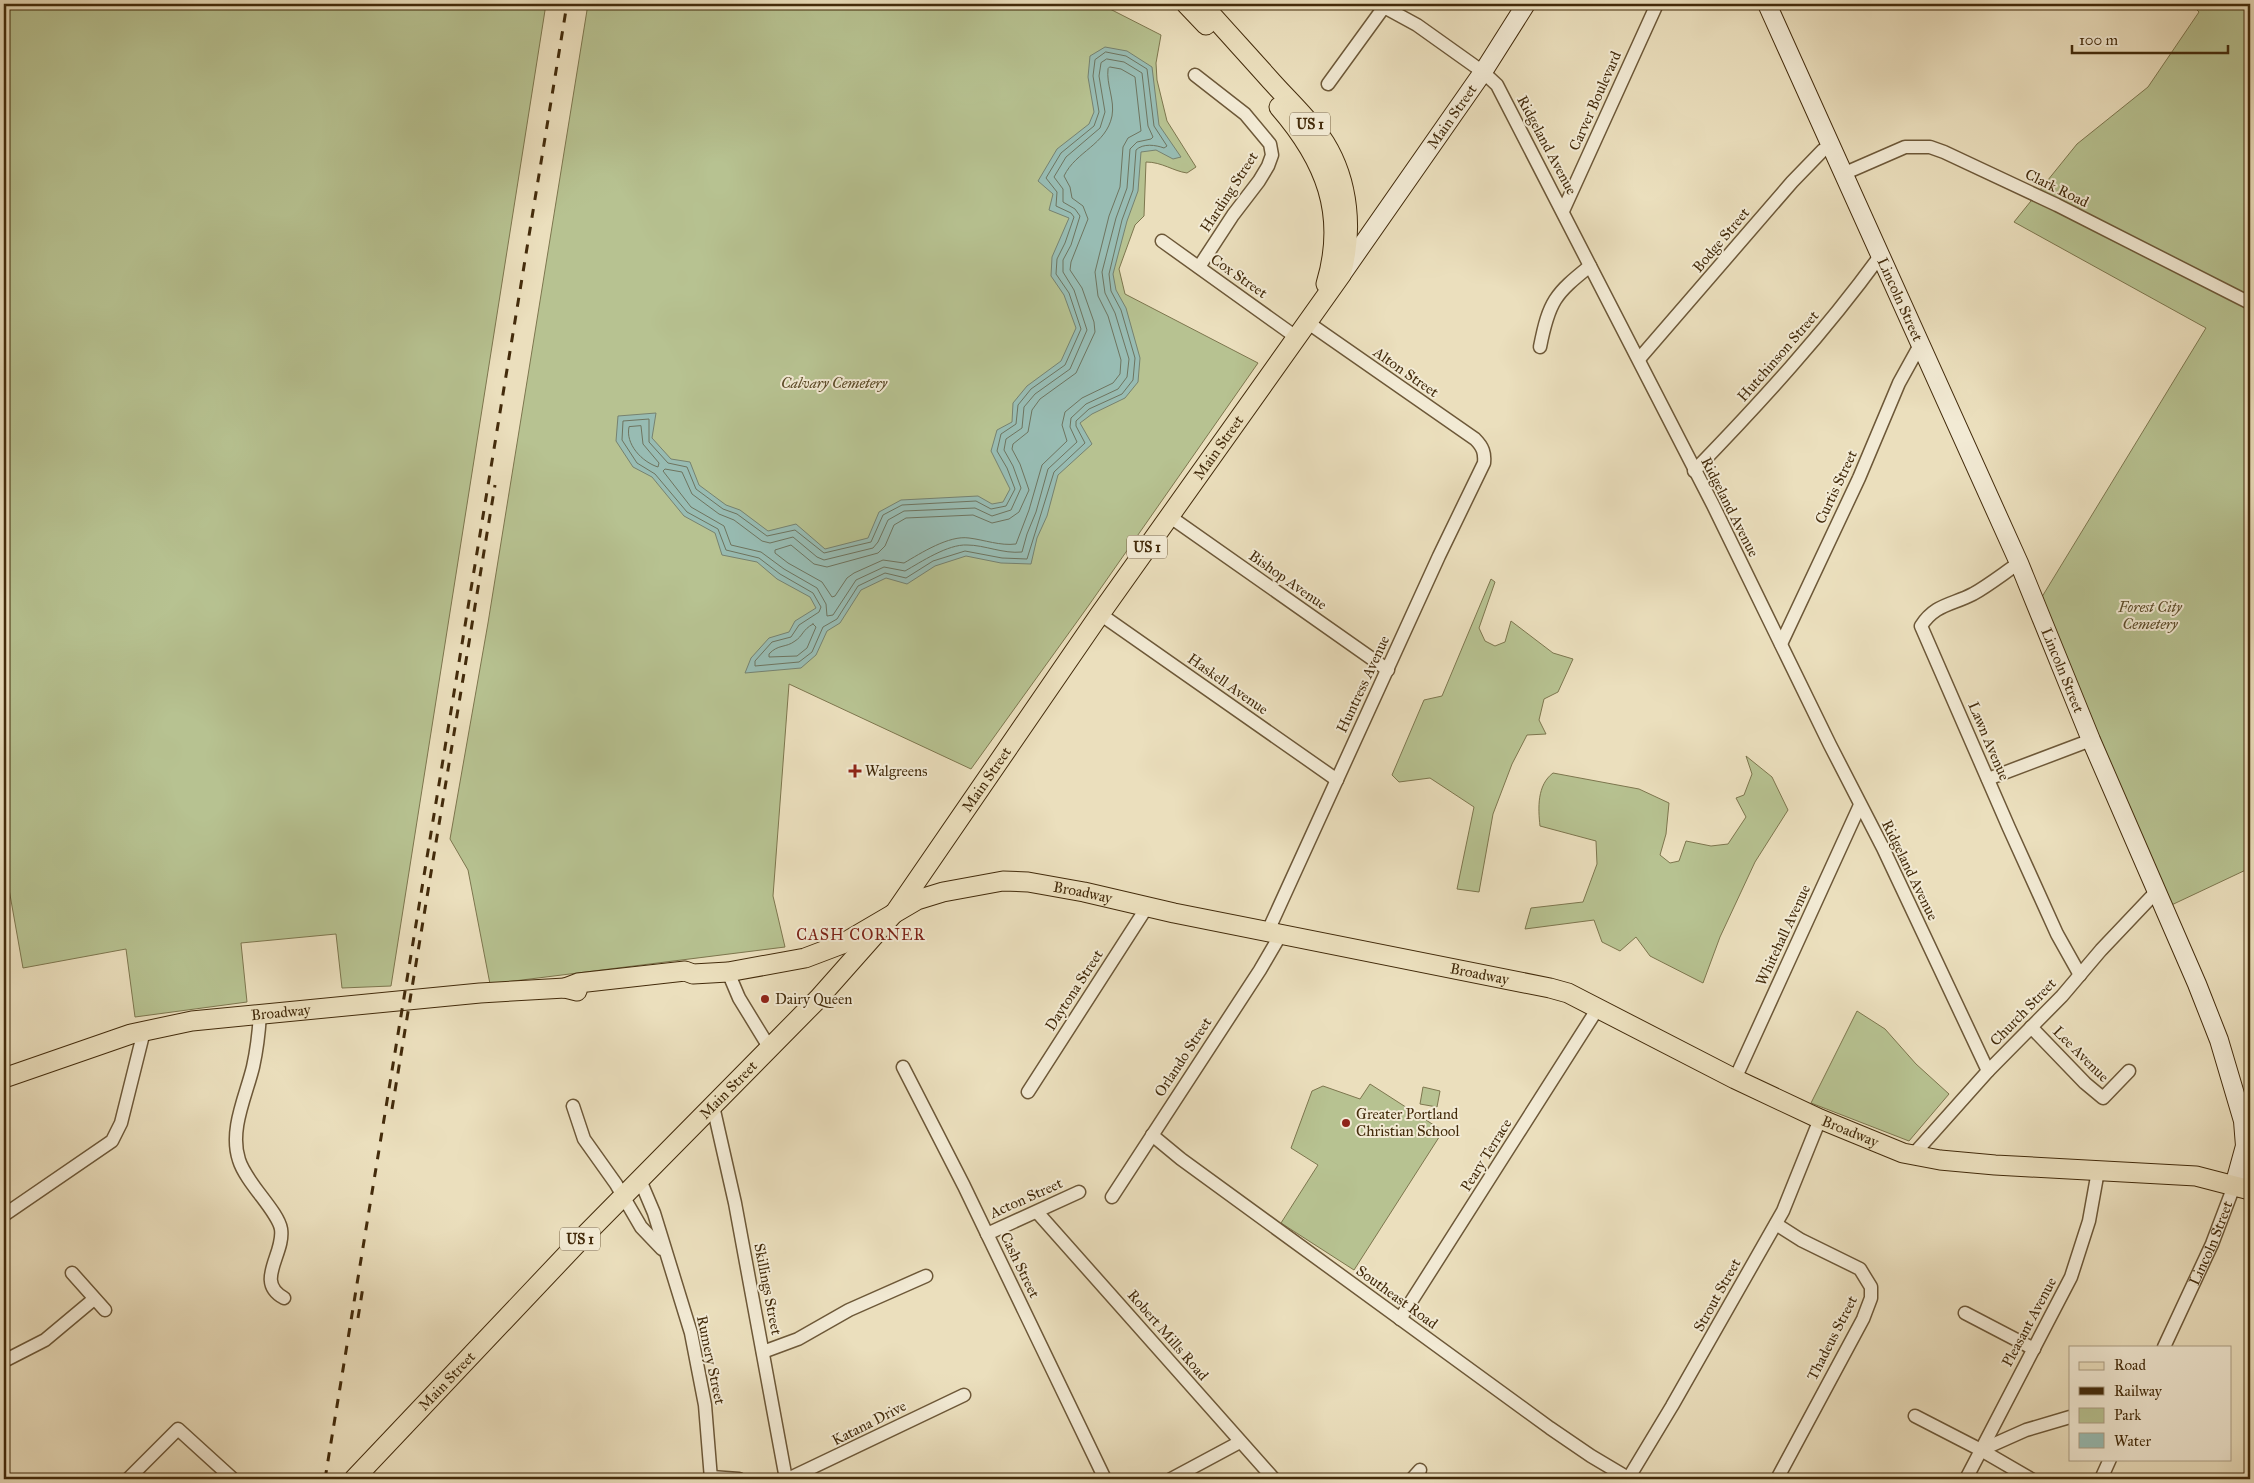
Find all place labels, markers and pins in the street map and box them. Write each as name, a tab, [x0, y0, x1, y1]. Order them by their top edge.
place label: Walgreens	[865, 762, 928, 780]
marker: Walgreens	[849, 765, 861, 777]
place label: Dairy Queen	[775, 990, 852, 1008]
marker: Dairy Queen	[759, 993, 771, 1005]
place label: Greater Portland Christian School	[1356, 1105, 1460, 1140]
marker: Greater Portland Christian School	[1340, 1117, 1352, 1129]

